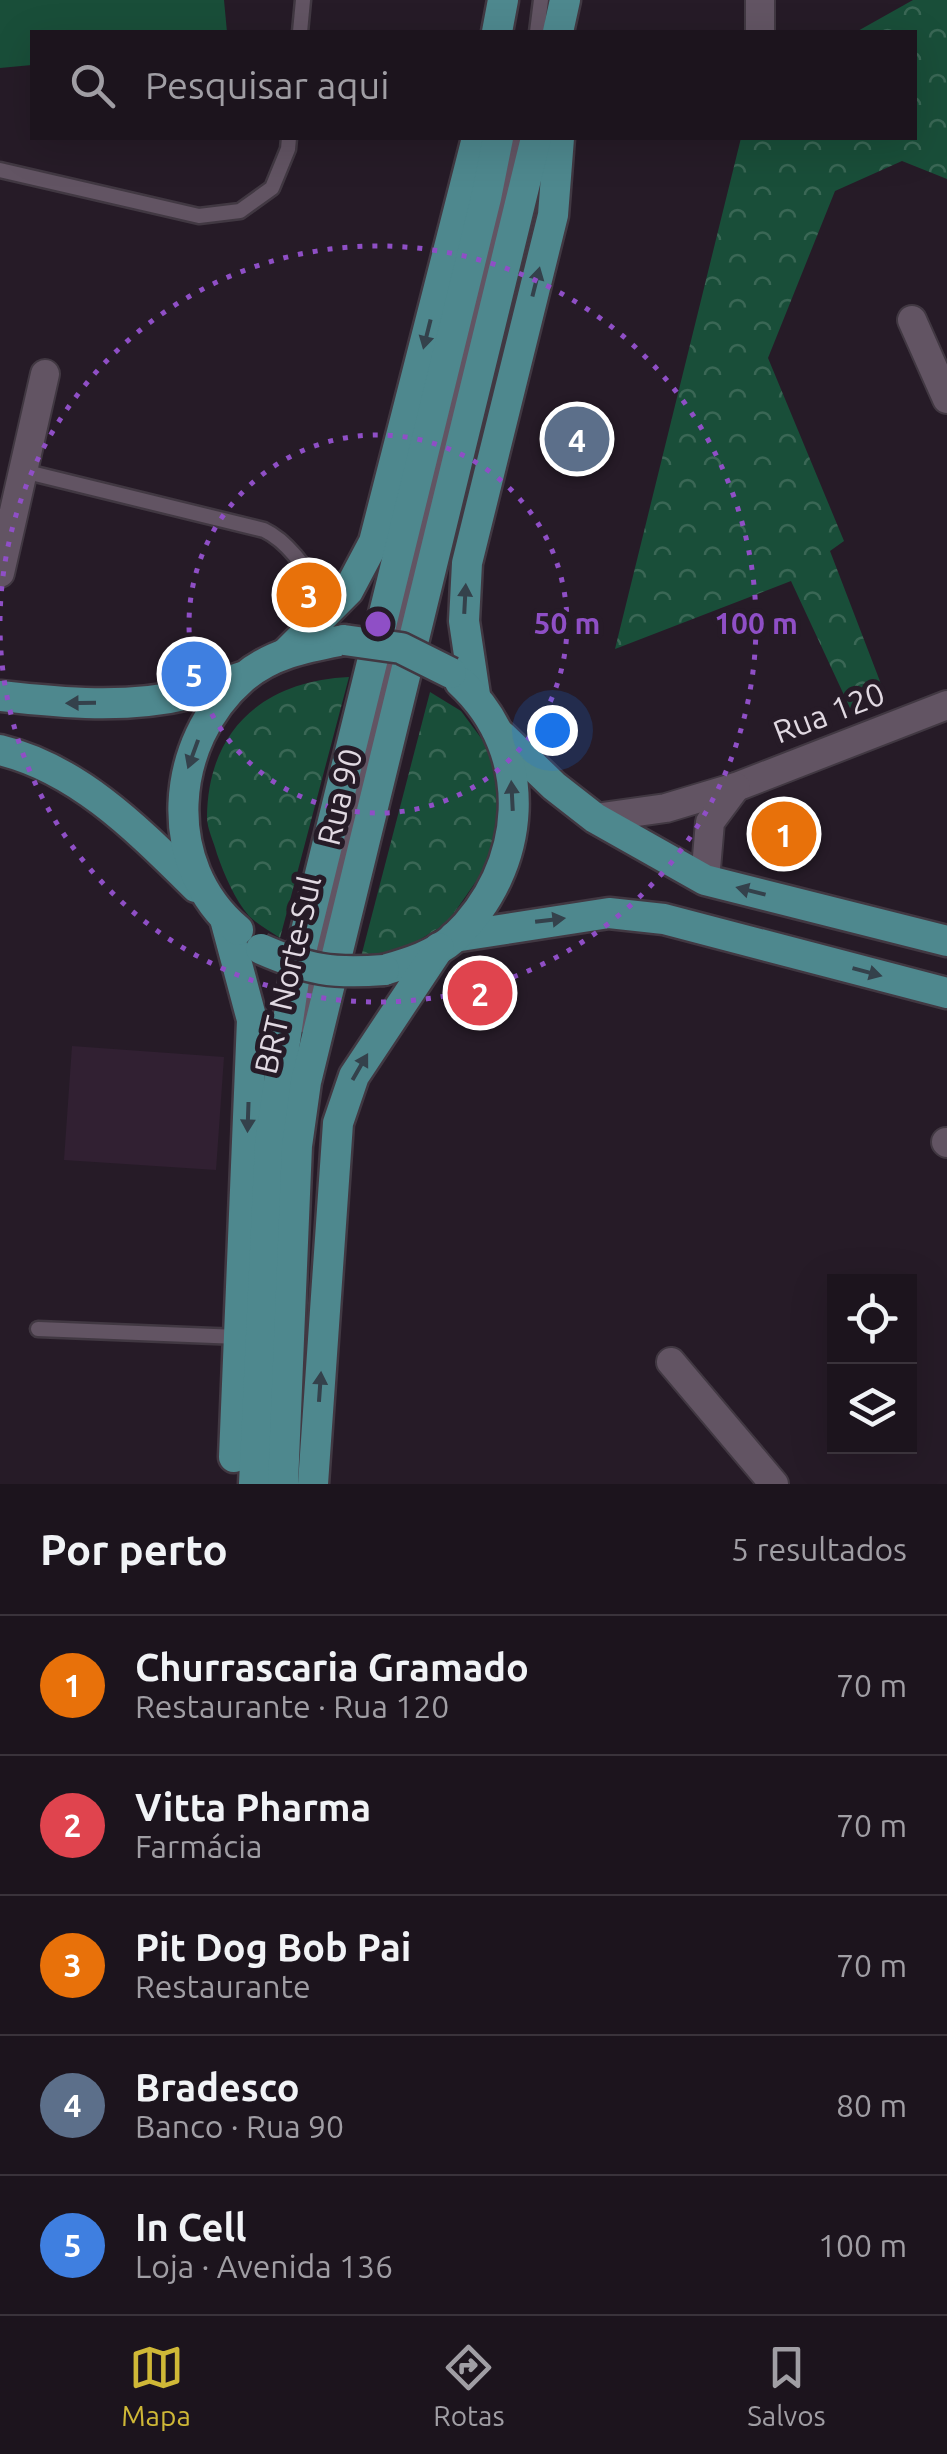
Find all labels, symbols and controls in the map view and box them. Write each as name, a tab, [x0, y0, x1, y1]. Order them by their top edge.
search box	[30, 30, 917, 140]
icon: search	[65, 58, 120, 113]
text: Pesquisar aqui	[145, 64, 389, 106]
one-way arrow	[529, 266, 545, 297]
one-way arrow	[418, 319, 434, 350]
pin: 4	[544, 402, 610, 476]
pin: 3	[276, 558, 342, 632]
one-way arrow	[457, 582, 473, 614]
centre of rings	[360, 606, 396, 642]
text: 50 m	[534, 606, 600, 640]
text: 100 m	[714, 606, 798, 640]
pin: 5	[162, 636, 226, 712]
street label: Rua 120	[768, 674, 889, 750]
one-way arrow	[64, 695, 96, 711]
your location	[527, 705, 578, 756]
one-way arrow	[184, 739, 199, 769]
street label: Rua 90	[310, 745, 368, 849]
one-way arrow	[504, 780, 520, 811]
pin: 1	[752, 796, 816, 872]
street label: BRT Norte-Sul	[247, 872, 327, 1077]
one-way arrow	[735, 883, 766, 899]
one-way arrow	[534, 912, 566, 928]
pin: 2	[448, 956, 512, 1030]
one-way arrow	[852, 965, 883, 980]
one-way arrow	[351, 1053, 369, 1081]
one-way arrow	[240, 1102, 256, 1134]
map controls	[827, 1274, 917, 1454]
button: locate	[827, 1274, 917, 1364]
button: layers	[827, 1364, 917, 1454]
one-way arrow	[312, 1370, 328, 1402]
text: Por perto	[40, 1526, 228, 1573]
text: 5 resultados	[731, 1531, 907, 1567]
text: Churrascaria Gramado	[135, 1646, 529, 1688]
text: 1	[63, 1667, 82, 1703]
text: 70 m	[836, 1667, 907, 1703]
text: Restaurante · Rua 120	[135, 1688, 449, 1724]
text: Vitta Pharma	[135, 1786, 371, 1828]
text: 2	[63, 1807, 82, 1843]
text: 70 m	[836, 1807, 907, 1843]
text: Farmácia	[135, 1828, 262, 1864]
text: Pit Dog Bob Pai	[135, 1926, 411, 1968]
text: 3	[63, 1947, 82, 1983]
text: 70 m	[836, 1947, 907, 1983]
text: Restaurante	[135, 1968, 311, 2004]
text: Bradesco	[135, 2066, 300, 2108]
text: 4	[63, 2087, 82, 2123]
text: 80 m	[836, 2087, 907, 2123]
text: Banco · Rua 90	[135, 2108, 344, 2144]
text: In Cell	[135, 2206, 247, 2248]
text: 5	[63, 2227, 82, 2263]
text: 100 m	[818, 2227, 907, 2263]
text: Loja · Avenida 136	[135, 2248, 393, 2284]
tab: Mapa	[121, 2340, 191, 2431]
tab: Rotas	[433, 2340, 505, 2431]
tab: Salvos	[747, 2340, 826, 2431]

